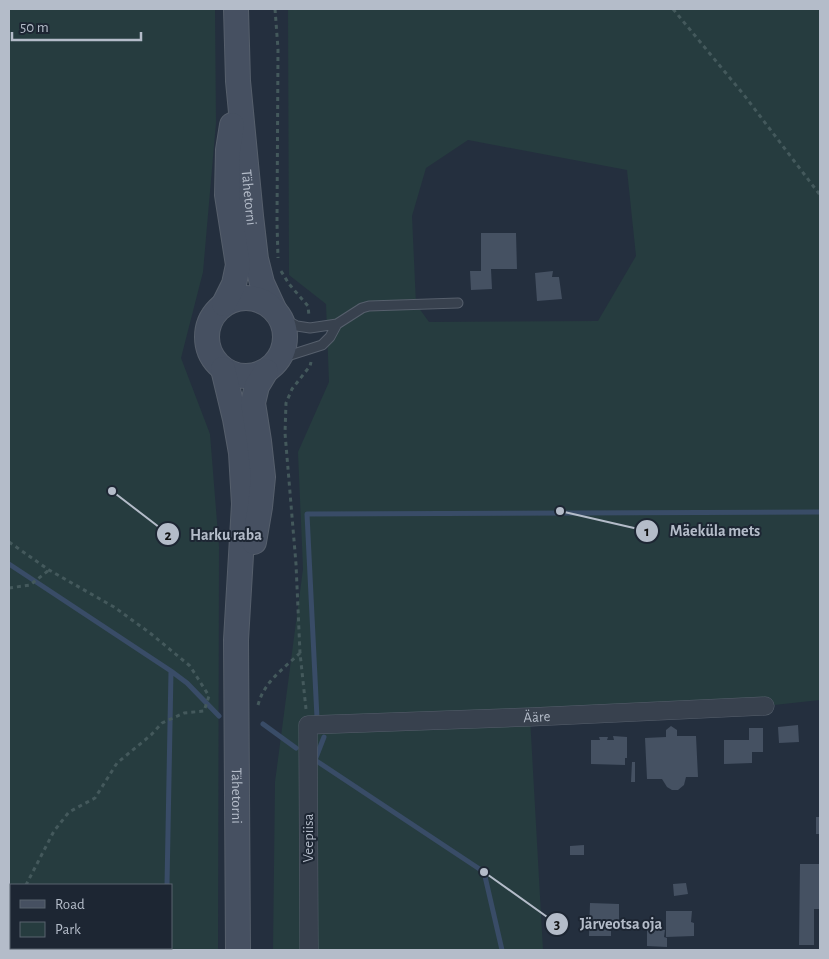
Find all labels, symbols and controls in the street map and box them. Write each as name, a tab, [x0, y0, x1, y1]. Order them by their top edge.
scale bar	[12, 10, 141, 42]
text: 50 m	[20, 20, 49, 35]
street label: Tähetorni	[239, 169, 260, 226]
callout: Mäeküla mets	[635, 515, 770, 546]
callout: Harku raba	[155, 519, 272, 550]
text: Mäeküla mets	[670, 523, 760, 539]
text: 1	[644, 524, 650, 539]
text: Harku raba	[190, 527, 262, 543]
text: 2	[164, 528, 172, 543]
street label: Ääre	[523, 708, 551, 725]
street label: Tähetorni	[229, 768, 245, 824]
street label: Veepiisa	[301, 813, 316, 863]
legend	[10, 884, 172, 949]
text: Road	[55, 897, 85, 912]
callout: Järveotsa oja	[544, 908, 672, 939]
text: Järveotsa oja	[580, 916, 663, 933]
text: 3	[554, 917, 560, 932]
text: Park	[55, 922, 81, 937]

